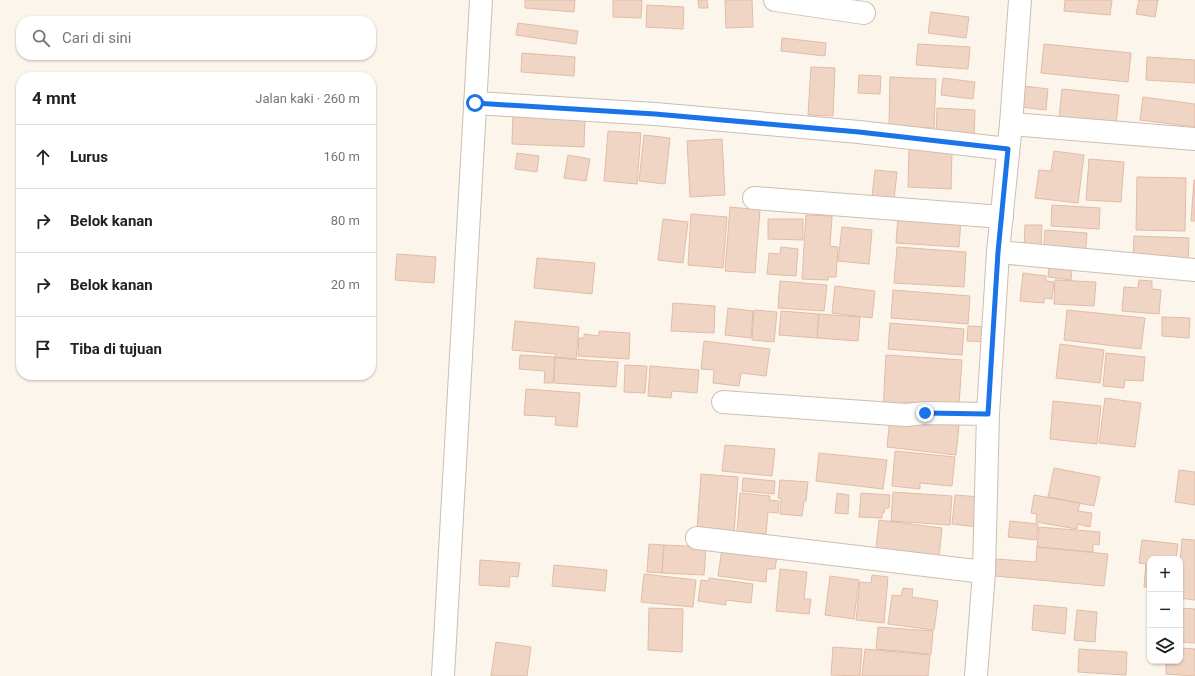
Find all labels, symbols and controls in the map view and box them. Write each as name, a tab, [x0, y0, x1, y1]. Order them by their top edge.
search box	[16, 16, 376, 60]
icon: search	[30, 27, 52, 49]
text: Cari di sini	[62, 29, 132, 47]
text: 4 mnt	[32, 88, 76, 108]
text: Jalan kaki · 260 m	[255, 91, 360, 106]
route start	[466, 94, 484, 112]
icon: ahead	[32, 146, 54, 168]
text: Lurus	[70, 148, 108, 166]
text: 160 m	[323, 149, 360, 164]
icon: right	[32, 210, 54, 232]
text: Belok kanan	[70, 212, 153, 230]
text: 80 m	[331, 213, 360, 228]
icon: right	[32, 274, 54, 296]
text: Belok kanan	[70, 276, 153, 294]
text: 20 m	[331, 277, 360, 292]
icon: arrive	[32, 338, 54, 360]
text: Tiba di tujuan	[70, 340, 162, 358]
route end	[916, 404, 934, 422]
map controls	[1147, 556, 1183, 664]
button: +	[1147, 556, 1183, 592]
button: −	[1147, 592, 1183, 628]
button: layers	[1147, 628, 1183, 664]

